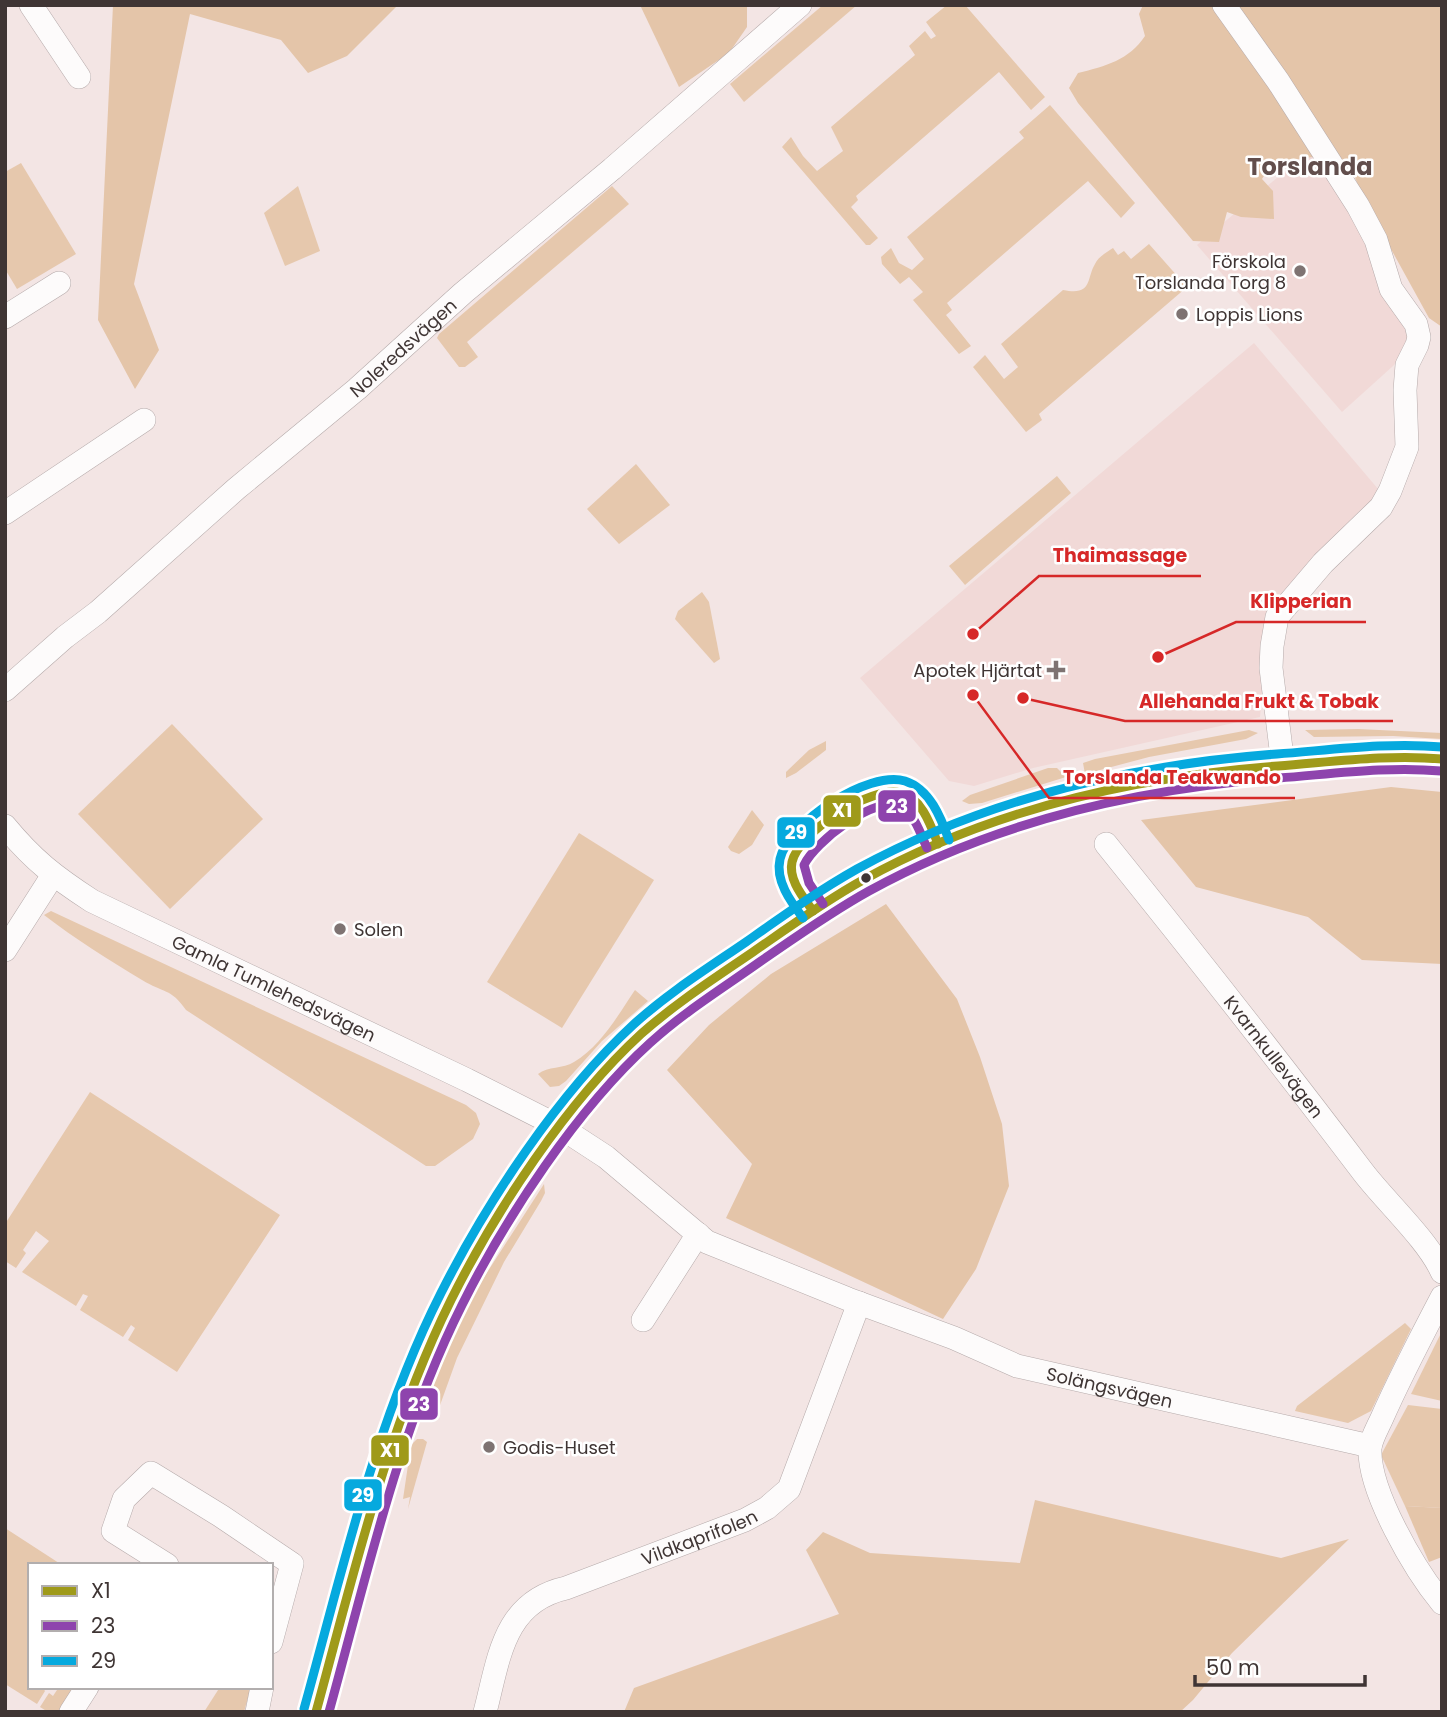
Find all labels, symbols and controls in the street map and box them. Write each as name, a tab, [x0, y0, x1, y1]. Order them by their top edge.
district label: Torslanda	[1247, 150, 1373, 183]
place label: Förskola Torslanda Torg 8	[1135, 249, 1286, 295]
marker: Förskola Torslanda Torg 8	[1292, 263, 1308, 279]
street label: Noleredsvägen	[344, 293, 462, 403]
place label: Loppis Lions	[1196, 302, 1303, 327]
marker: Loppis Lions	[1174, 306, 1190, 322]
callout: Thaimassage	[1039, 536, 1201, 576]
text: Thaimassage	[1053, 542, 1187, 569]
callout: Klipperian	[1236, 582, 1366, 622]
text: Klipperian	[1250, 588, 1352, 615]
place label: Apotek Hjärtat	[913, 658, 1042, 683]
marker: Apotek Hjärtat	[1048, 662, 1064, 678]
callout: Allehanda Frukt & Tobak	[1125, 681, 1393, 721]
text: Allehanda Frukt & Tobak	[1139, 688, 1379, 715]
callout: Torslanda Teakwando	[1049, 758, 1295, 798]
text: Torslanda Teakwando	[1063, 764, 1281, 791]
line badge: 23	[877, 789, 917, 823]
text: 23	[886, 793, 908, 820]
line badge: X1	[822, 794, 862, 828]
text: X1	[832, 797, 852, 824]
line badge: 29	[776, 816, 816, 849]
text: 29	[785, 819, 807, 846]
unlabelled marker	[859, 871, 873, 885]
place label: Solen	[354, 917, 403, 942]
marker: Solen	[332, 921, 348, 937]
street label: Gamla Tumlehedsvägen	[168, 929, 380, 1047]
street label: Kvarnkullevägen	[1218, 990, 1330, 1123]
street label: Solängsvägen	[1044, 1361, 1175, 1413]
line badge: 23	[399, 1387, 439, 1421]
text: 23	[408, 1391, 430, 1418]
line badge: X1	[370, 1434, 410, 1467]
place label: Godis-Huset	[503, 1435, 616, 1460]
text: X1	[380, 1437, 400, 1464]
marker: Godis-Huset	[481, 1439, 497, 1455]
line badge: 29	[343, 1478, 383, 1512]
text: 29	[352, 1482, 374, 1509]
street label: Vildkaprifolen	[638, 1503, 762, 1571]
legend	[28, 1563, 273, 1689]
text: X1	[91, 1576, 111, 1605]
text: 23	[91, 1611, 115, 1640]
scale bar	[1195, 1644, 1365, 1688]
text: 29	[91, 1646, 116, 1675]
text: 50 m	[1206, 1653, 1260, 1682]

